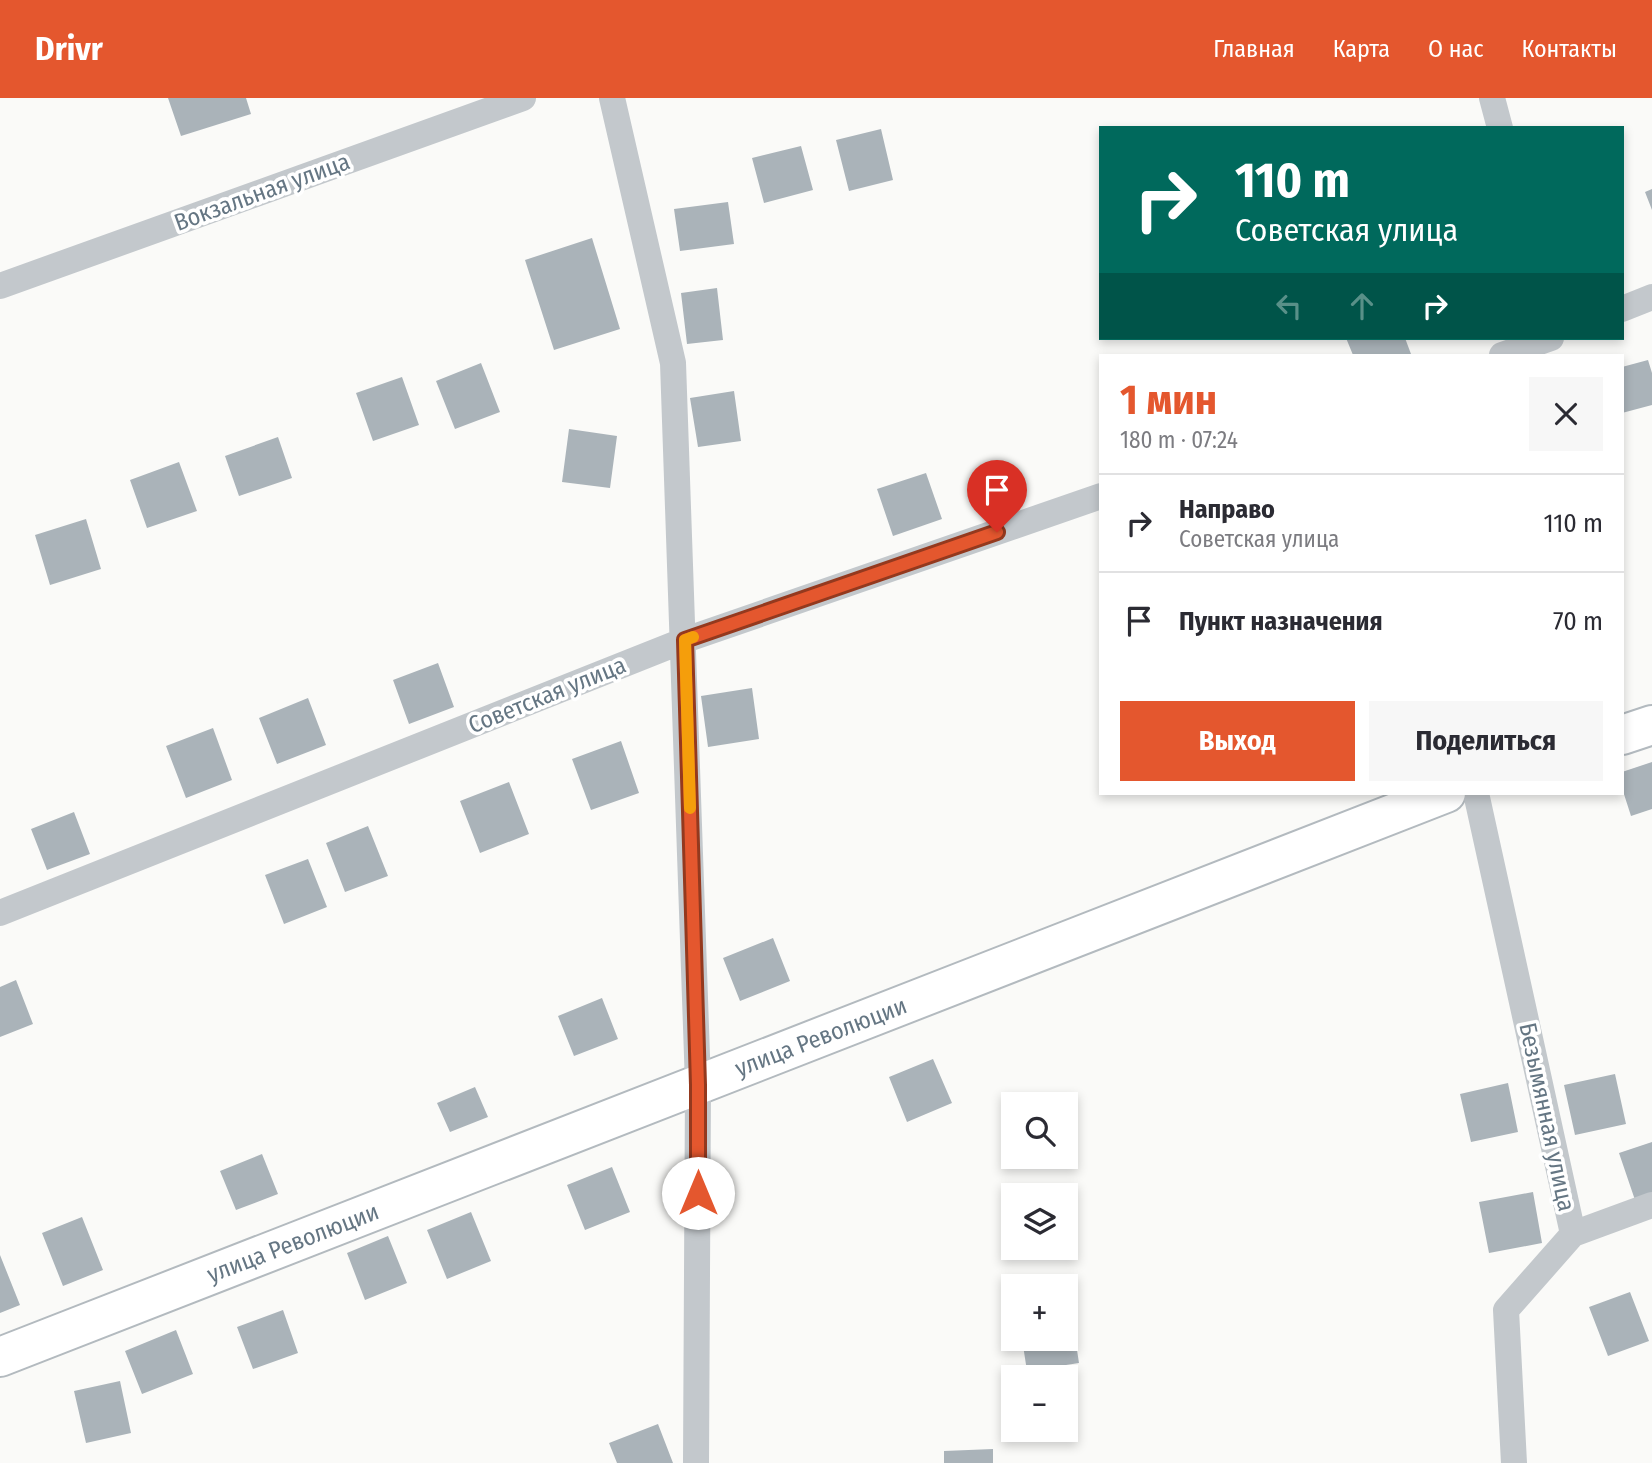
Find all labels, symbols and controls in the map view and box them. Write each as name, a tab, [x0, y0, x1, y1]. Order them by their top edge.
text: Drivr	[35, 29, 103, 69]
text: Главная	[1213, 35, 1295, 63]
text: Карта	[1333, 35, 1390, 63]
text: О нас	[1428, 35, 1483, 63]
text: Контакты	[1521, 35, 1617, 63]
street label: Вокзальная улица	[170, 147, 354, 237]
text: 110 m	[1235, 151, 1350, 210]
icon: right	[1120, 154, 1211, 245]
text: Советская улица	[1235, 211, 1458, 249]
icon: left	[1270, 287, 1308, 325]
icon: ahead	[1343, 287, 1381, 325]
icon: right	[1416, 287, 1454, 325]
text: 1 мин	[1120, 375, 1217, 425]
button: close	[1529, 377, 1603, 451]
text: 180 m · 07:24	[1120, 426, 1238, 454]
pin	[967, 460, 1027, 532]
icon: arrive	[978, 471, 1016, 509]
text: Направо	[1179, 494, 1275, 525]
icon: right	[1120, 504, 1158, 542]
text: 110 m	[1543, 508, 1603, 539]
text: Советская улица	[1179, 525, 1339, 553]
icon: arrive	[1120, 602, 1158, 640]
text: Пункт назначения	[1179, 606, 1383, 637]
text: 70 m	[1553, 606, 1603, 637]
street label: Советская улица	[464, 651, 630, 739]
button: Выход	[1120, 701, 1355, 781]
button: Поделиться	[1369, 701, 1603, 781]
street label: улица Революции	[731, 991, 911, 1083]
street label: Безымянная улица	[1513, 1020, 1581, 1214]
map controls	[1001, 1092, 1078, 1442]
button: search	[1001, 1092, 1078, 1169]
position arrow	[661, 1156, 735, 1230]
button: layers	[1001, 1183, 1078, 1260]
street label: улица Революции	[203, 1197, 383, 1289]
button: +	[1001, 1274, 1078, 1351]
button: −	[1001, 1365, 1078, 1442]

